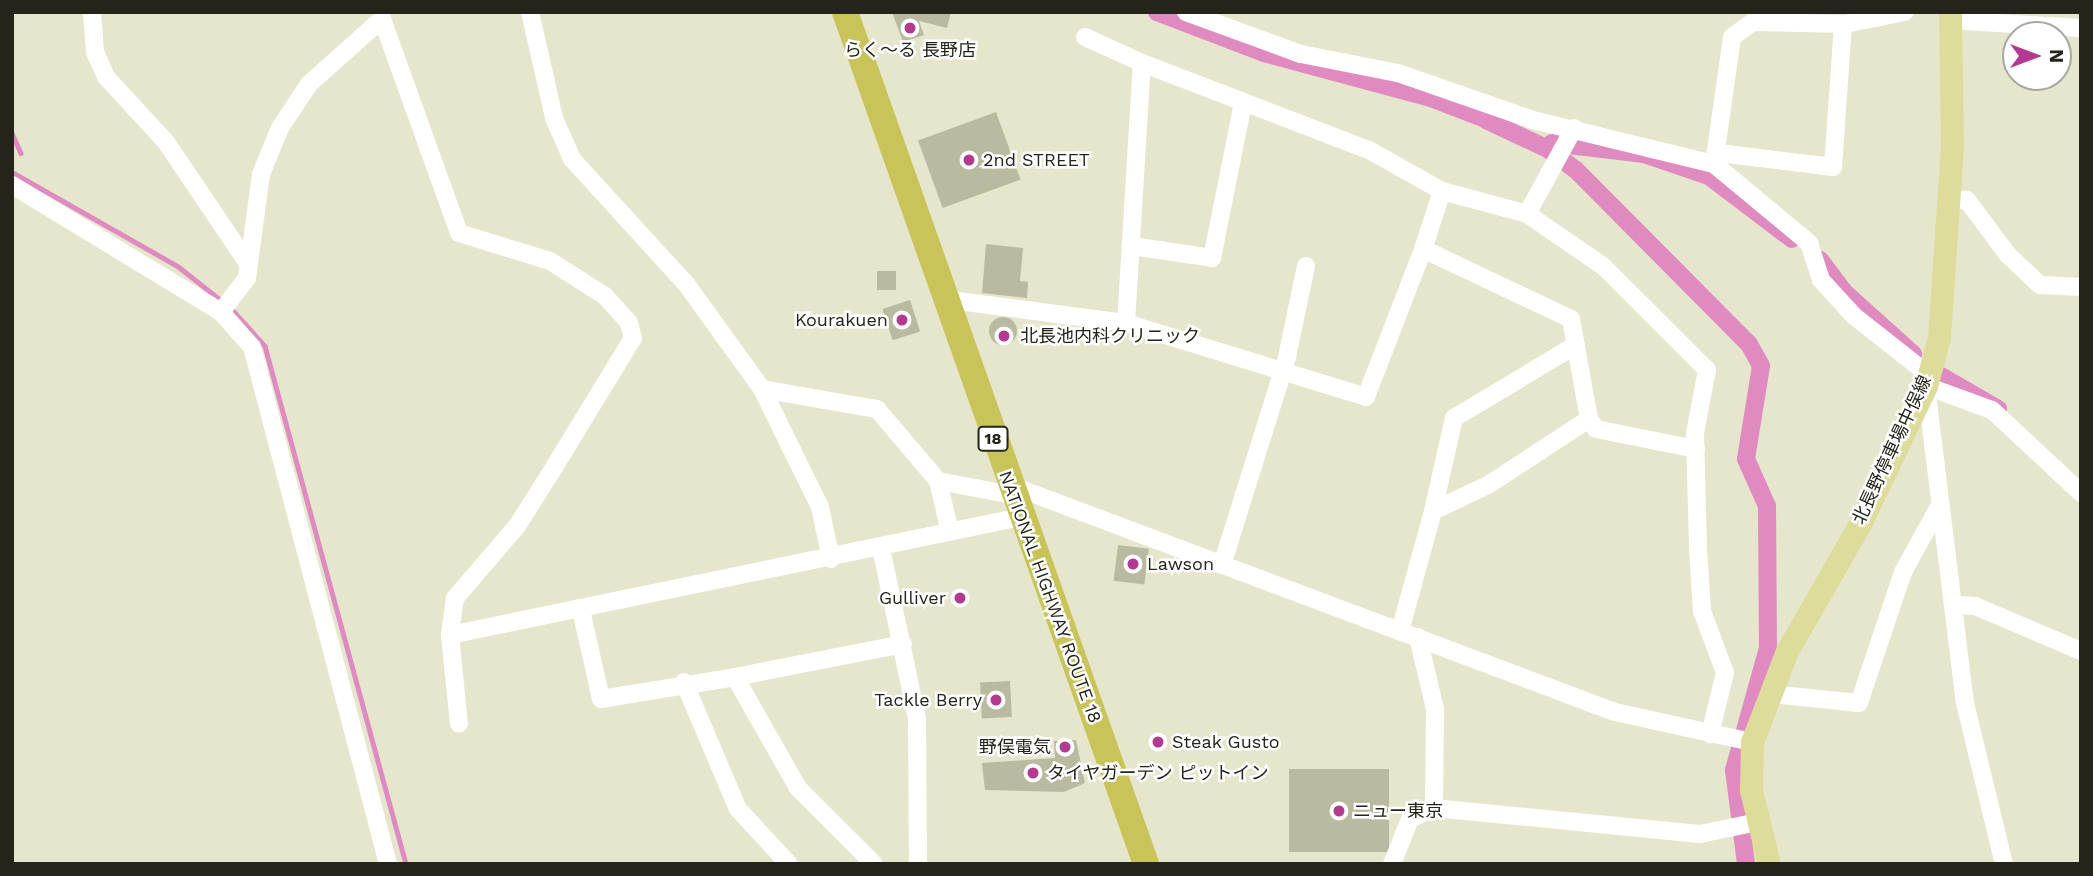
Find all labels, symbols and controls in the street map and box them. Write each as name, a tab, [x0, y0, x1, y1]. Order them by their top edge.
marker: らく〜る 長野店	[902, 20, 918, 36]
north arrow	[2002, 21, 2072, 91]
place label: らく〜る 長野店	[844, 39, 976, 61]
text: N	[2045, 49, 2068, 63]
place label: 2nd STREET	[983, 149, 1090, 171]
marker: 2nd STREET	[961, 152, 977, 168]
place label: Kourakuen	[795, 309, 888, 331]
marker: Kourakuen	[894, 312, 910, 328]
place label: 北長池内科クリニック	[1020, 325, 1200, 347]
marker: 北長池内科クリニック	[994, 326, 1014, 346]
street label: 北長野停車場中俣線	[1848, 372, 1936, 528]
road number: 18	[977, 426, 1009, 452]
street label: NATIONAL HIGHWAY ROUTE 18	[994, 467, 1106, 727]
place label: Lawson	[1147, 553, 1214, 575]
marker: Lawson	[1125, 556, 1141, 572]
place label: Gulliver	[879, 587, 946, 609]
marker: Gulliver	[952, 590, 968, 606]
place label: Tackle Berry	[874, 689, 982, 711]
marker: Tackle Berry	[988, 692, 1004, 708]
place label: Steak Gusto	[1172, 731, 1280, 753]
marker: Steak Gusto	[1150, 734, 1166, 750]
place label: 野俣電気	[979, 736, 1051, 758]
marker: 野俣電気	[1057, 739, 1073, 755]
place label: タイヤガーデン ピットイン	[1047, 762, 1269, 784]
marker: タイヤガーデン ピットイン	[1025, 765, 1041, 781]
place label: ニュー東京	[1353, 800, 1443, 822]
marker: ニュー東京	[1331, 803, 1347, 819]

